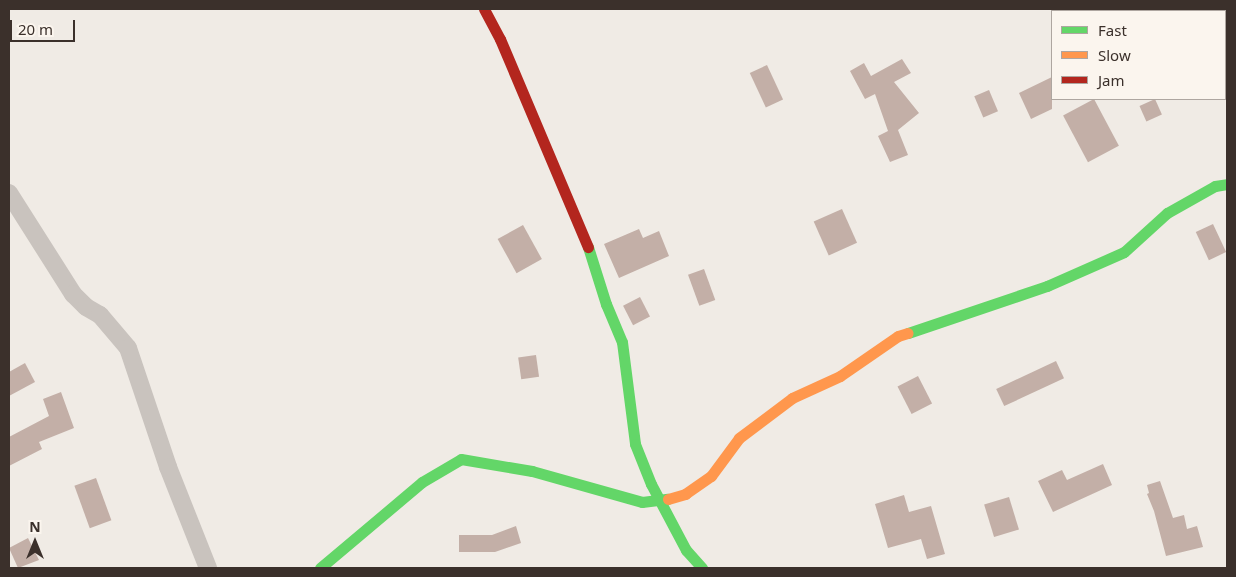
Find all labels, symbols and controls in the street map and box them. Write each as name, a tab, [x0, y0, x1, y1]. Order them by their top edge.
scale bar	[12, 10, 78, 42]
legend	[1051, 10, 1226, 100]
text: 20 m	[18, 19, 53, 39]
text: Fast	[1098, 20, 1127, 40]
text: Slow	[1098, 45, 1131, 65]
text: Jam	[1098, 70, 1125, 90]
north arrow	[10, 517, 60, 567]
text: N	[29, 517, 41, 536]

